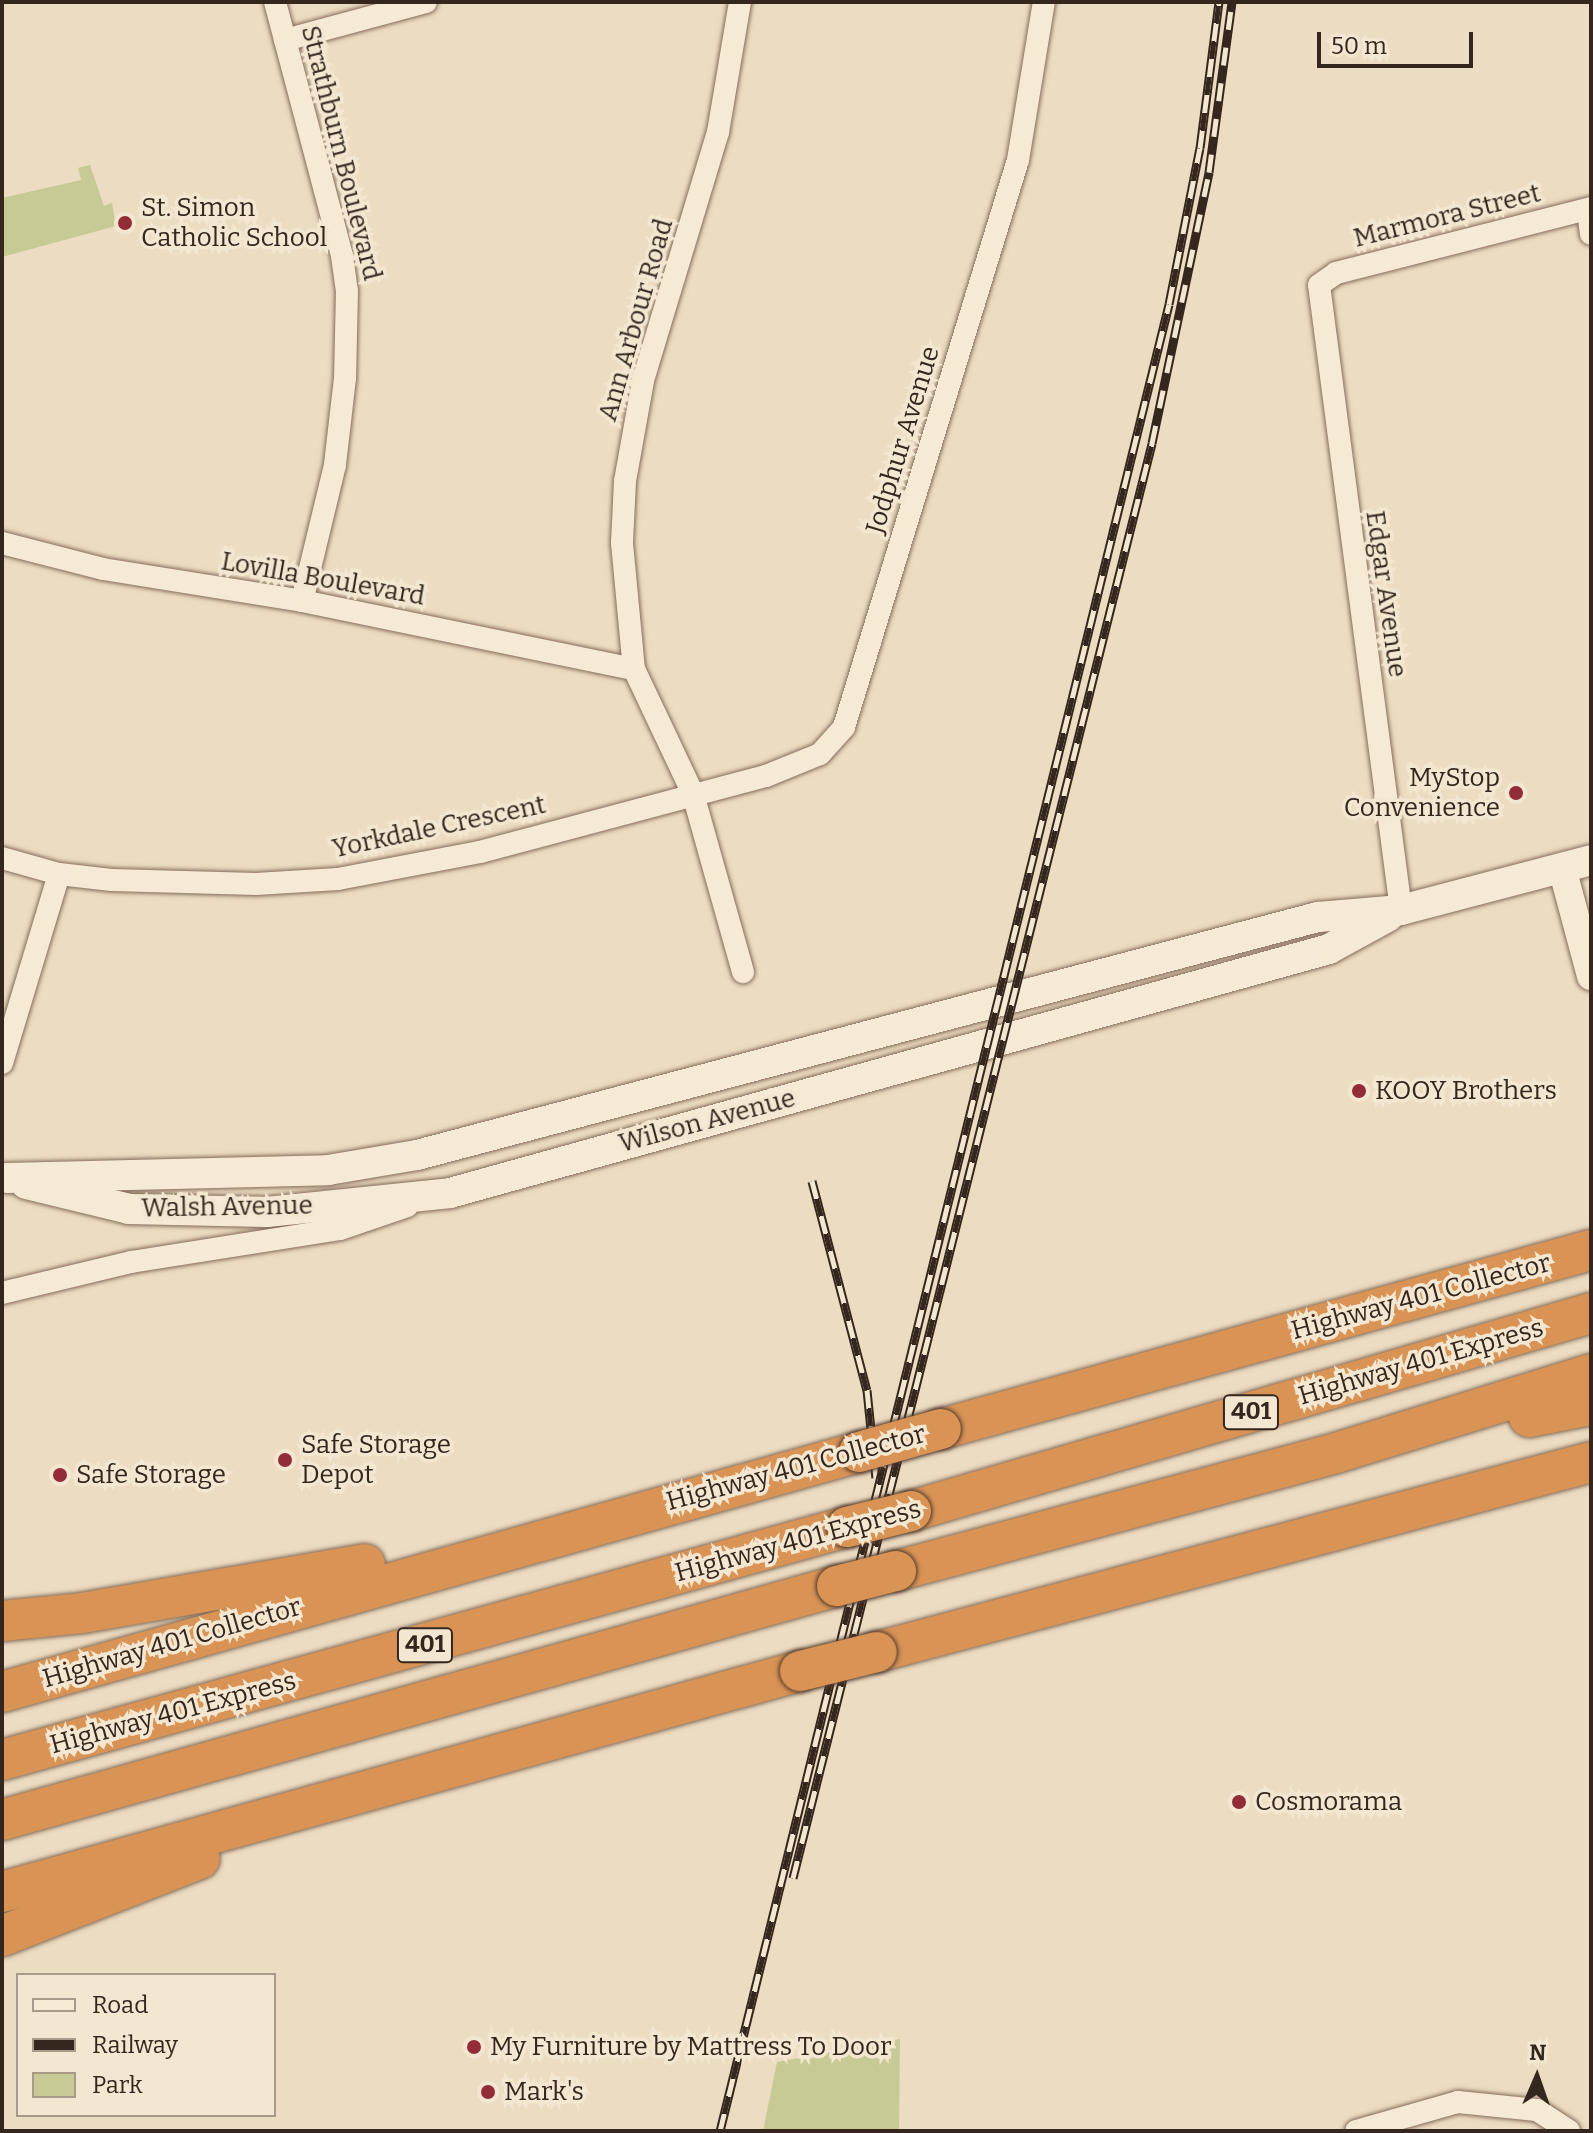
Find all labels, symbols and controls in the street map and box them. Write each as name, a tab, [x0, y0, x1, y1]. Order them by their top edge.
scale bar	[1321, 16, 1477, 66]
street label: Strathburn Boulevard	[294, 22, 388, 284]
text: 50 m	[1331, 32, 1387, 60]
street label: Marmora Street	[1350, 178, 1544, 254]
place label: St. Simon Catholic School	[141, 192, 327, 254]
marker: St. Simon Catholic School	[116, 214, 134, 232]
street label: Ann Arbour Road	[592, 215, 680, 425]
street label: Jodphur Avenue	[860, 342, 946, 538]
street label: Edgar Avenue	[1359, 509, 1413, 679]
street label: Lovilla Boulevard	[219, 546, 427, 612]
place label: MyStop Convenience	[1344, 762, 1500, 824]
marker: MyStop Convenience	[1507, 784, 1525, 802]
street label: Yorkdale Crescent	[330, 789, 548, 865]
place label: KOOY Brothers	[1375, 1075, 1557, 1107]
street label: Wilson Avenue	[615, 1082, 799, 1160]
marker: KOOY Brothers	[1350, 1082, 1368, 1100]
street label: Walsh Avenue	[141, 1190, 313, 1224]
street label: Highway 401 Collector	[1288, 1247, 1554, 1347]
street label: Highway 401 Express	[1295, 1312, 1547, 1412]
road number: 401	[1221, 1392, 1281, 1432]
street label: Highway 401 Collector	[663, 1418, 929, 1518]
place label: Safe Storage Depot	[301, 1429, 451, 1490]
marker: Safe Storage Depot	[276, 1451, 294, 1469]
place label: Safe Storage	[76, 1459, 226, 1491]
marker: Safe Storage	[51, 1466, 69, 1484]
street label: Highway 401 Express	[672, 1493, 924, 1589]
street label: Highway 401 Collector	[39, 1591, 305, 1695]
road number: 401	[395, 1625, 455, 1665]
street label: Highway 401 Express	[47, 1665, 299, 1761]
place label: Cosmorama	[1255, 1786, 1402, 1818]
marker: Cosmorama	[1230, 1793, 1248, 1811]
legend	[16, 1973, 276, 2117]
text: Road	[92, 1991, 148, 2019]
text: Railway	[92, 2031, 178, 2059]
place label: My Furniture by Mattress To Door	[490, 2031, 891, 2063]
north arrow	[1497, 2037, 1577, 2117]
marker: My Furniture by Mattress To Door	[465, 2038, 483, 2056]
text: N	[1529, 2039, 1547, 2066]
text: Park	[92, 2071, 143, 2099]
place label: Mark's	[504, 2076, 584, 2108]
marker: Mark's	[479, 2083, 497, 2101]

